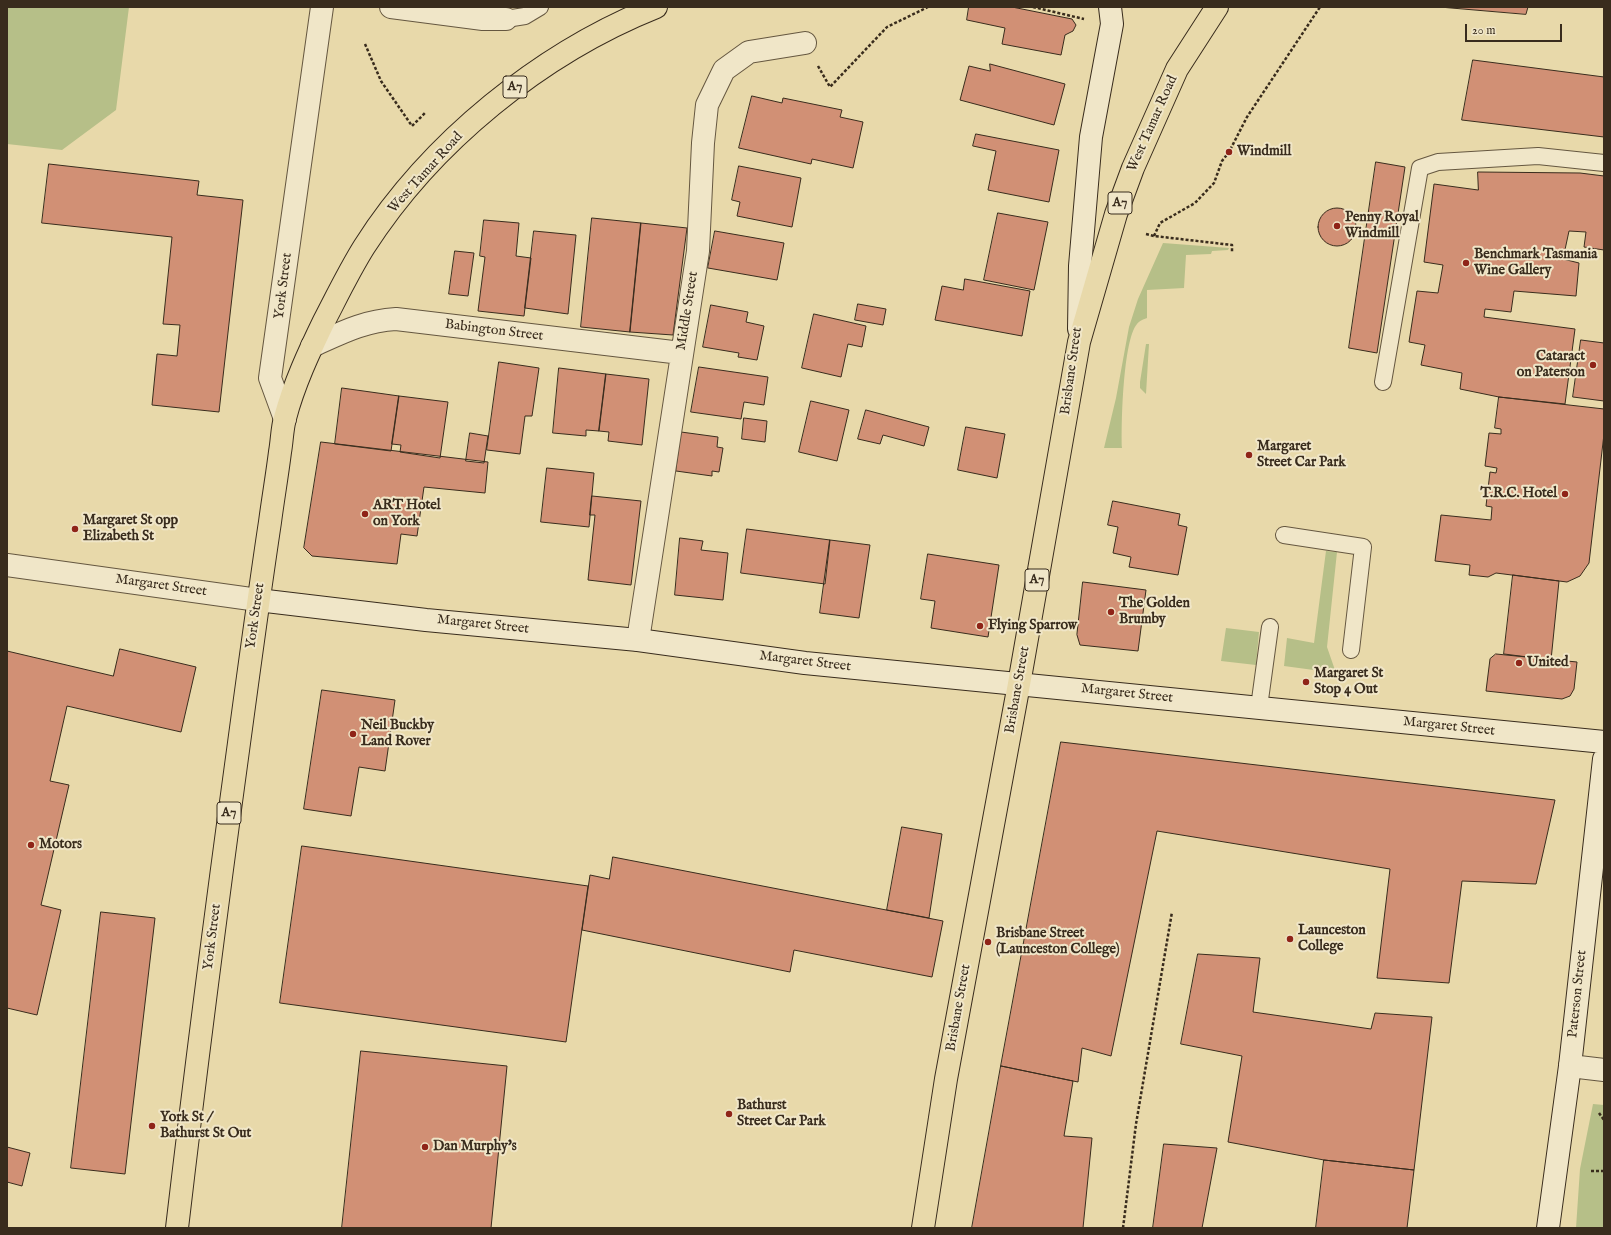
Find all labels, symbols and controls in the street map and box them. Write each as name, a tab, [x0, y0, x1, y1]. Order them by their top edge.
scale bar	[1467, 16, 1564, 42]
text: 20 m	[1472, 23, 1495, 38]
street label: West Tamar Road	[1124, 73, 1182, 175]
road number: A7	[503, 76, 527, 98]
street label: West Tamar Road	[385, 129, 467, 217]
place label: Windmill	[1237, 144, 1291, 160]
marker: Windmill	[1224, 147, 1234, 157]
road number: A7	[1108, 192, 1132, 214]
place label: Penny Royal Windmill	[1345, 210, 1419, 242]
marker: Penny Royal Windmill	[1332, 221, 1342, 231]
place label: Benchmark Tasmania Wine Gallery	[1474, 247, 1597, 280]
street label: York Street	[272, 252, 296, 320]
marker: Benchmark Tasmania Wine Gallery	[1461, 258, 1471, 268]
street label: Middle Street	[673, 270, 703, 352]
street label: Babington Street	[444, 317, 544, 345]
street label: Brisbane Street	[1058, 326, 1086, 416]
place label: Cataract on Paterson	[1517, 349, 1585, 382]
marker: Cataract on Paterson	[1588, 360, 1598, 370]
place label: Margaret Street Car Park	[1257, 439, 1346, 472]
marker: Margaret Street Car Park	[1244, 450, 1254, 460]
place label: T.R.C. Hotel	[1480, 486, 1557, 502]
marker: T.R.C. Hotel	[1560, 489, 1570, 499]
place label: ART Hotel on York	[373, 498, 441, 530]
marker: ART Hotel on York	[360, 509, 370, 519]
place label: Margaret St opp Elizabeth St	[83, 513, 178, 546]
marker: Margaret St opp Elizabeth St	[70, 524, 80, 534]
road number: A7	[1025, 569, 1049, 591]
street label: Margaret Street	[114, 571, 208, 601]
street label: York Street	[243, 582, 269, 650]
place label: The Golden Brumby	[1119, 596, 1190, 628]
marker: The Golden Brumby	[1106, 607, 1116, 617]
street label: Margaret Street	[436, 612, 530, 638]
place label: Flying Sparrow	[988, 618, 1077, 634]
marker: Flying Sparrow	[975, 621, 985, 631]
street label: Brisbane Street	[1002, 645, 1034, 735]
street label: Margaret Street	[758, 648, 852, 676]
place label: United	[1527, 655, 1568, 671]
marker: United	[1514, 658, 1524, 668]
place label: Margaret St Stop 4 Out	[1314, 666, 1383, 698]
marker: Margaret St Stop 4 Out	[1301, 677, 1311, 687]
street label: Margaret Street	[1080, 681, 1174, 707]
street label: Margaret Street	[1402, 714, 1496, 740]
place label: Neil Buckby Land Rover	[361, 718, 434, 750]
marker: Neil Buckby Land Rover	[348, 729, 358, 739]
road number: A7	[217, 802, 241, 824]
place label: Motors	[39, 837, 82, 853]
marker: Motors	[26, 840, 36, 850]
street label: York Street	[201, 903, 225, 971]
place label: Launceston College	[1298, 923, 1366, 956]
place label: Brisbane Street (Launceston College)	[996, 926, 1120, 958]
marker: Launceston College	[1285, 934, 1295, 944]
marker: Brisbane Street (Launceston College)	[983, 937, 993, 947]
street label: Paterson Street	[1565, 949, 1591, 1039]
street label: Brisbane Street	[943, 963, 975, 1053]
place label: Bathurst Street Car Park	[737, 1098, 826, 1130]
marker: Bathurst Street Car Park	[724, 1109, 734, 1119]
place label: York St / Bathurst St Out	[160, 1110, 251, 1142]
marker: York St / Bathurst St Out	[147, 1121, 157, 1131]
place label: Dan Murphy's	[433, 1139, 517, 1155]
marker: Dan Murphy's	[420, 1142, 430, 1152]

